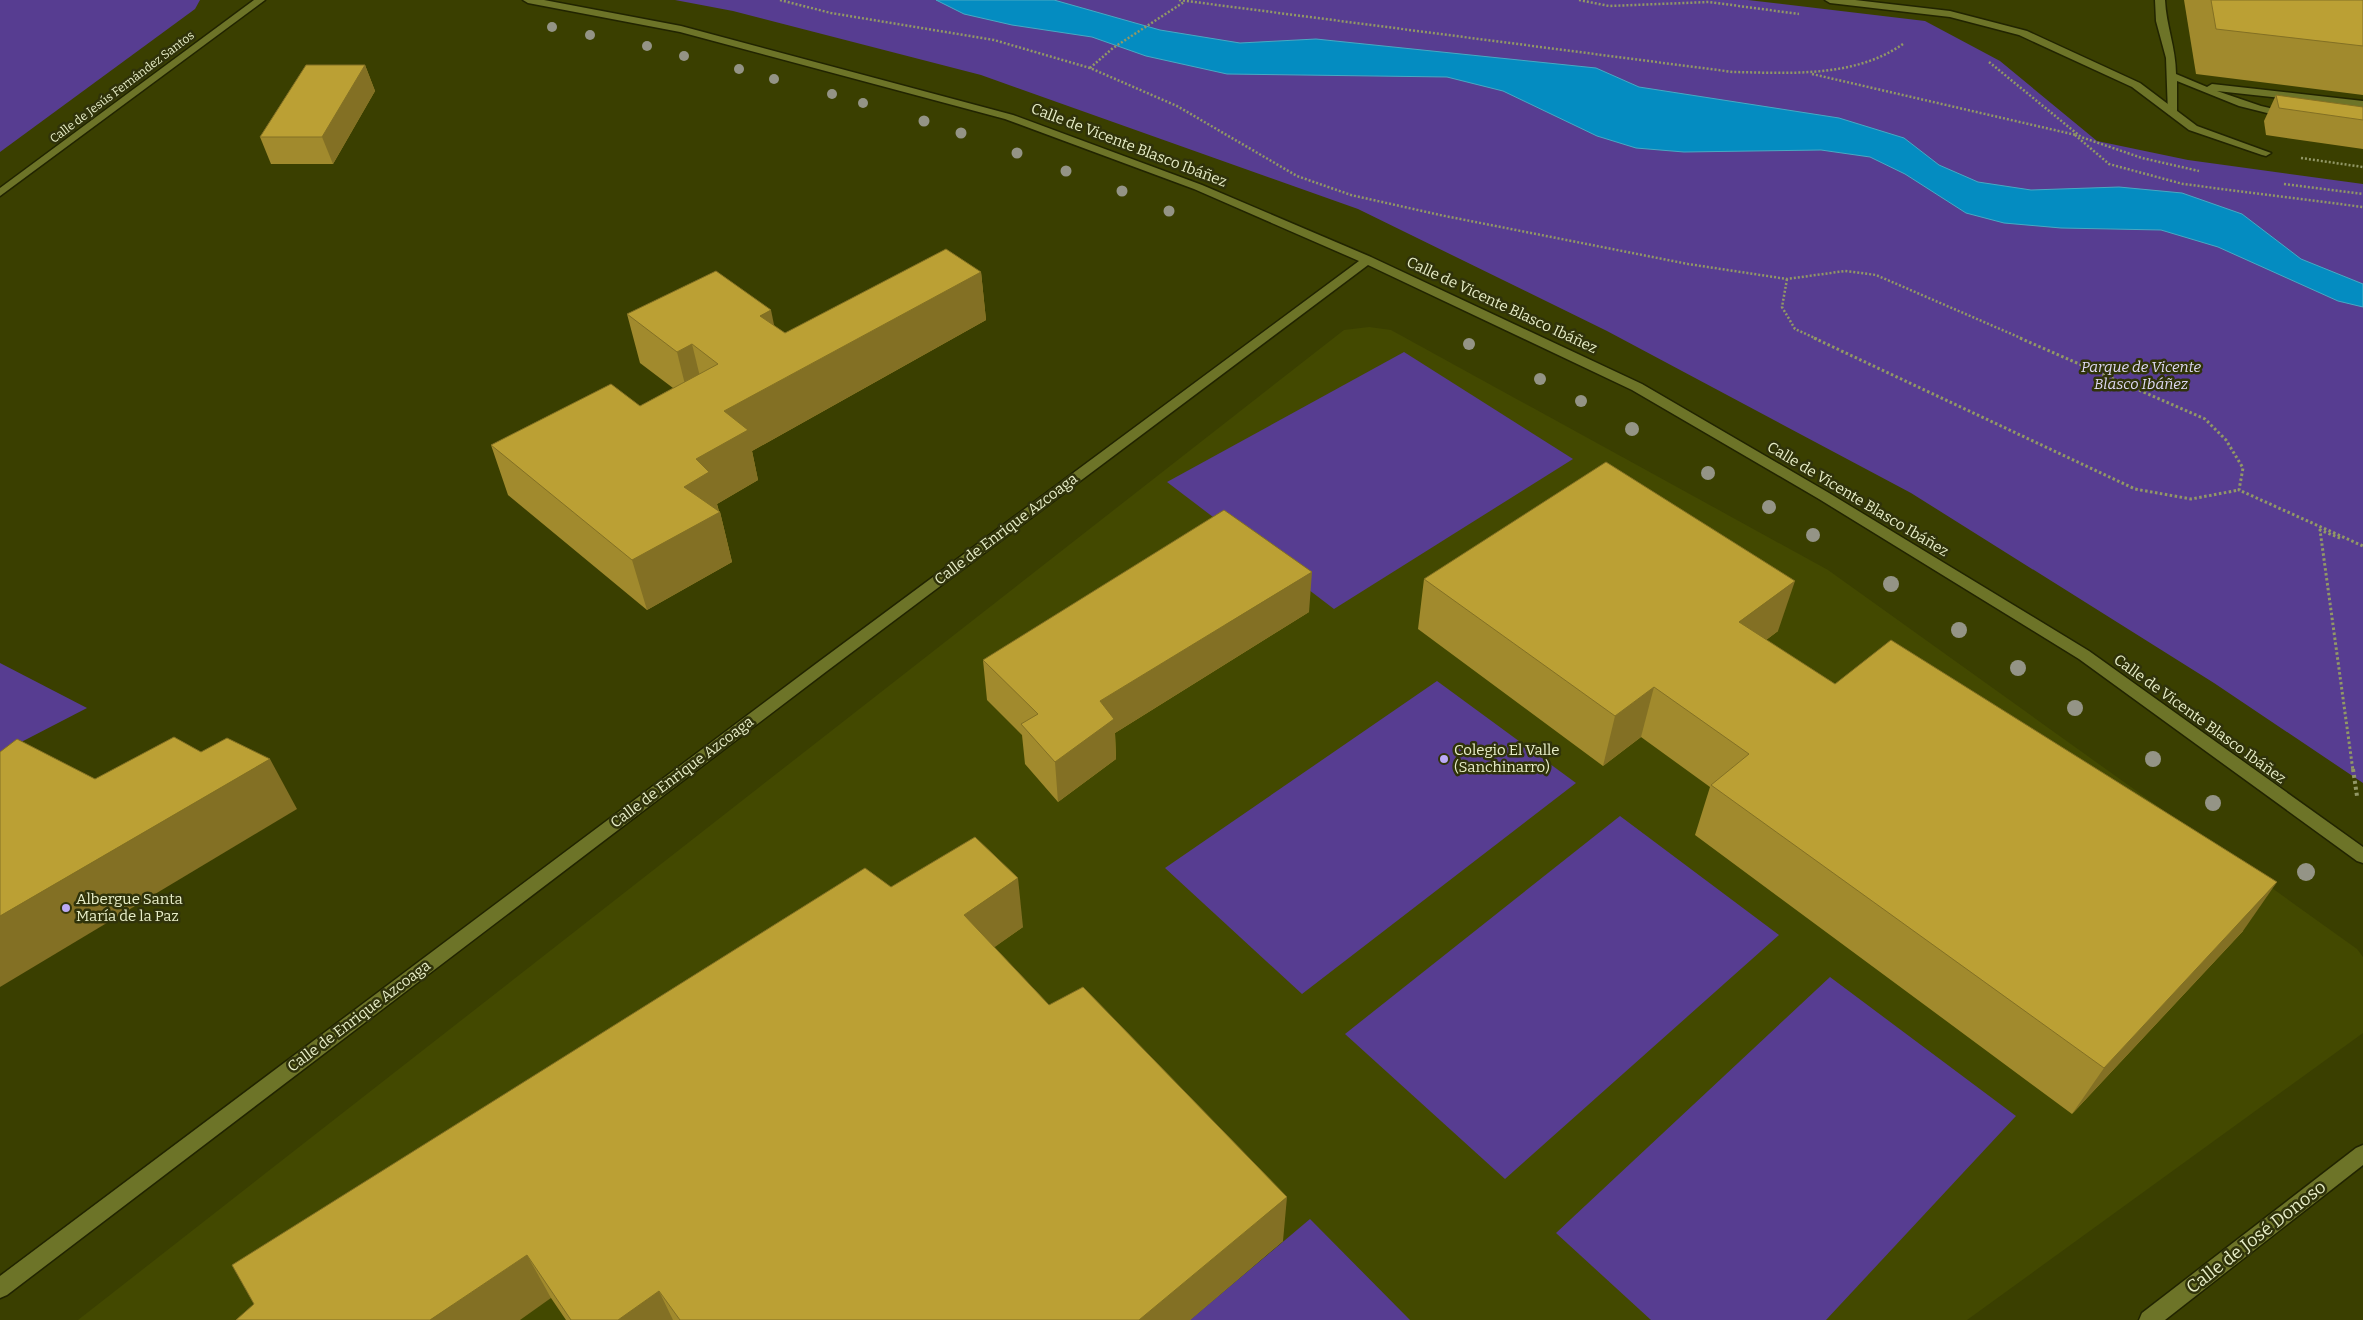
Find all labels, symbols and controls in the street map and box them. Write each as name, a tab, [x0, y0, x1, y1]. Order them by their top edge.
street label: Calle de Jesús Fernández Santos	[47, 28, 197, 146]
street label: Calle de Vicente Blasco Ibáñez	[1028, 99, 1230, 191]
street label: Calle de Vicente Blasco Ibáñez	[1404, 253, 1600, 357]
park label: Parque de Vicente Blasco Ibáñez	[2081, 358, 2202, 393]
street label: Calle de Vicente Blasco Ibáñez	[1764, 438, 1952, 560]
street label: Calle de Enrique Azcoaga	[931, 469, 1081, 589]
street label: Calle de Vicente Blasco Ibáñez	[2110, 650, 2290, 788]
street label: Calle de Enrique Azcoaga	[607, 712, 757, 832]
place label: Colegio El Valle (Sanchinarro)	[1454, 741, 1560, 776]
marker: Colegio El Valle (Sanchinarro)	[1438, 753, 1450, 765]
place label: Albergue Santa María de la Paz	[76, 890, 183, 925]
marker: Albergue Santa María de la Paz	[60, 902, 72, 914]
street label: Calle de Enrique Azcoaga	[284, 956, 434, 1076]
street label: Calle de José Donoso	[2182, 1176, 2330, 1298]

